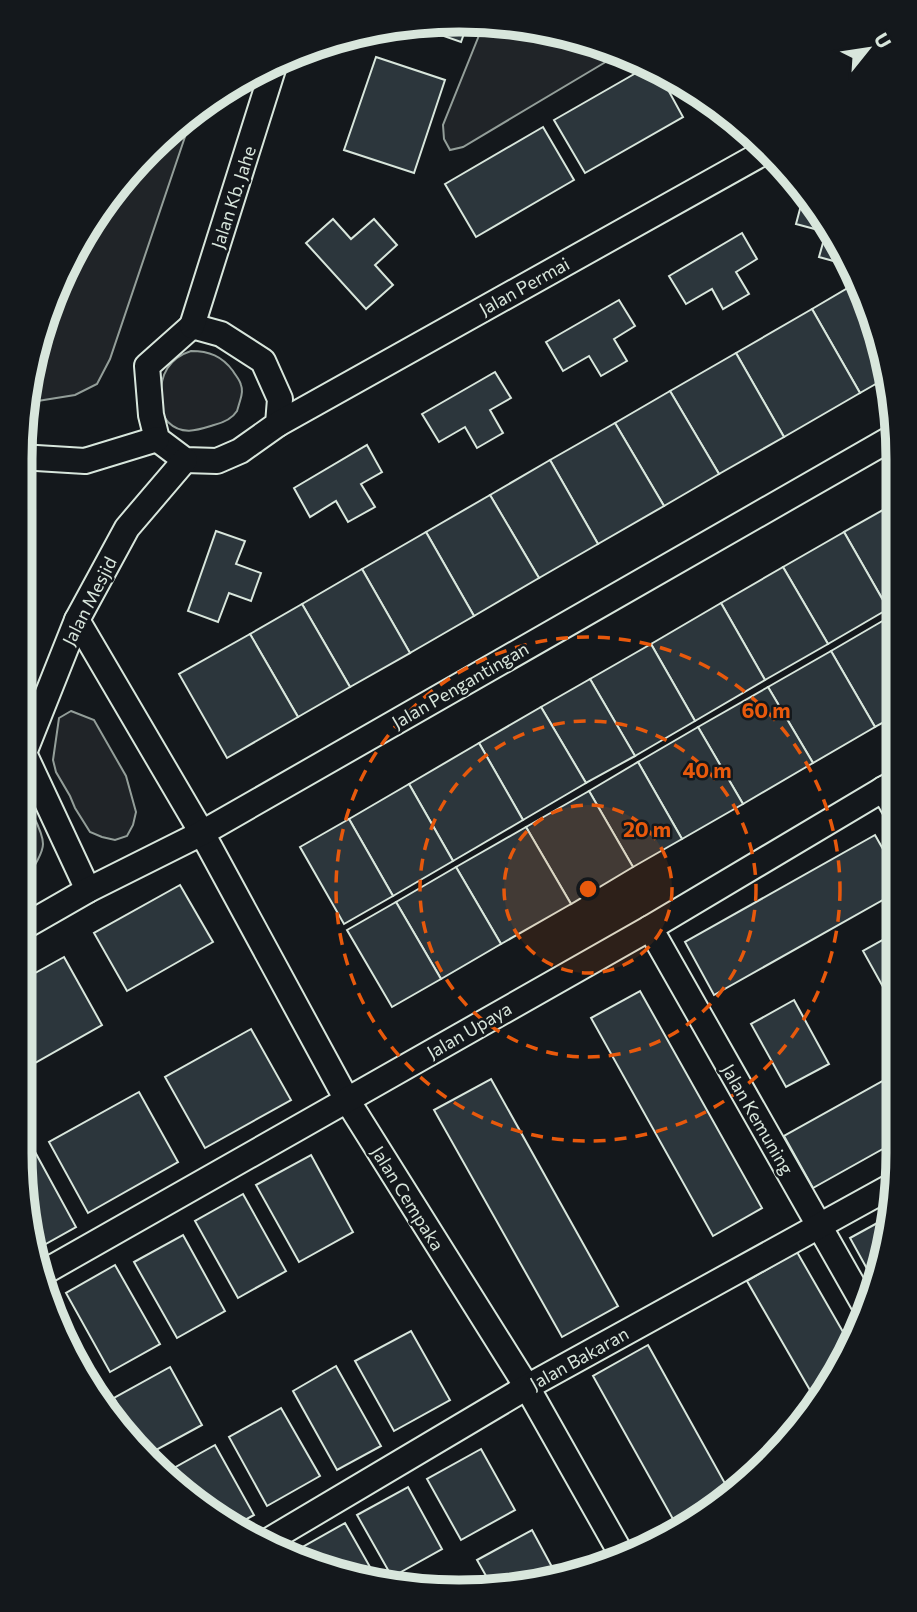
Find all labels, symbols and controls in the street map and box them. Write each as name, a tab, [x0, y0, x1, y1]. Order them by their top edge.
north arrow	[833, 14, 903, 84]
text: U	[870, 29, 897, 52]
street label: Jalan Kb. Jahe	[206, 143, 260, 251]
street label: Jalan Permai	[475, 252, 573, 320]
street label: Jalan Mesjid	[57, 553, 121, 649]
street label: Jalan Pengantingan	[388, 637, 532, 733]
text: 60 m	[741, 697, 791, 722]
text: 40 m	[682, 757, 732, 782]
text: 20 m	[623, 816, 671, 841]
centre of rings	[576, 877, 600, 901]
street label: Jalan Upaya	[423, 997, 515, 1063]
street label: Jalan Kemuning	[717, 1060, 799, 1178]
street label: Jalan Cempaka	[367, 1142, 449, 1254]
street label: Jalan Bakaran	[526, 1322, 632, 1394]

